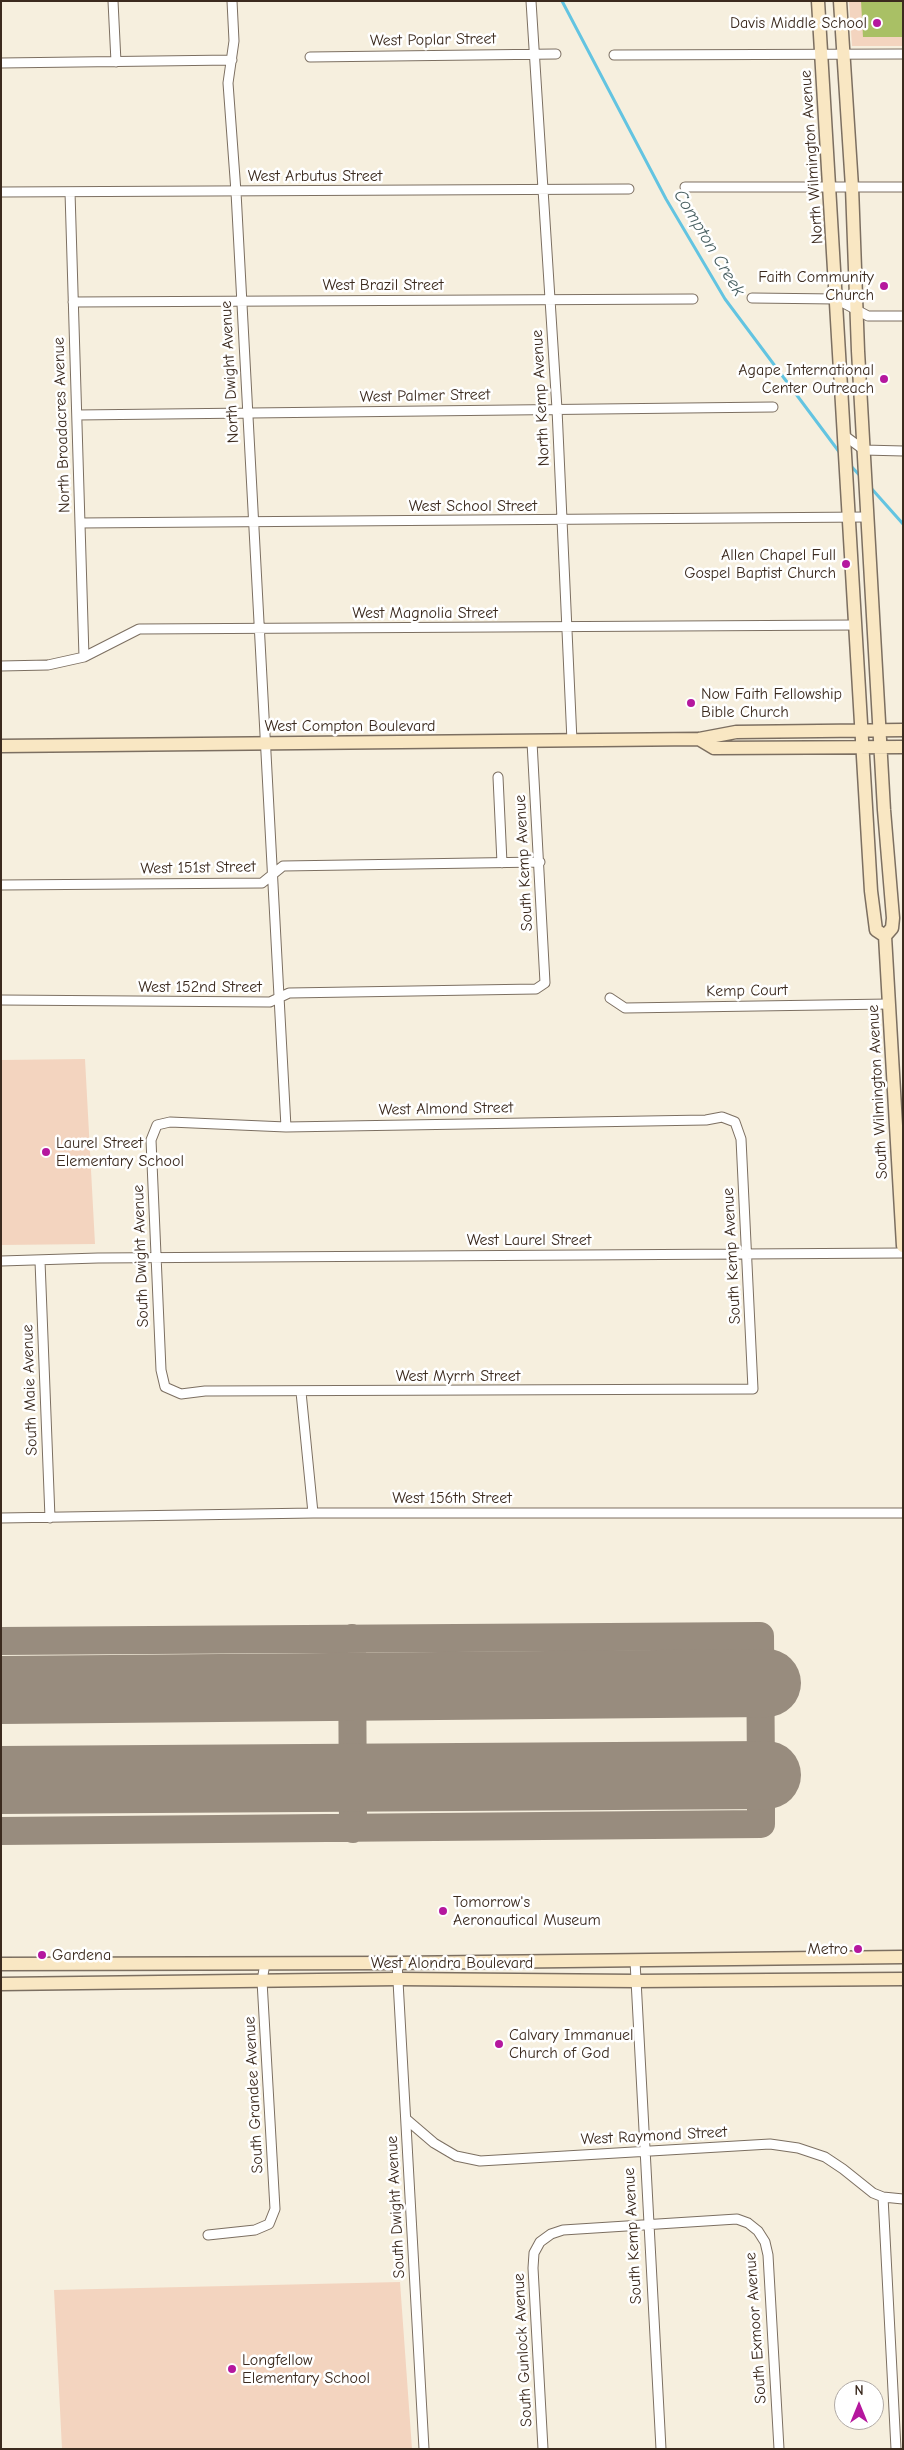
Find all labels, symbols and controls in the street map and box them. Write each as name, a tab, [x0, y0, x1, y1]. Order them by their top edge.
place label: Davis Middle School	[730, 13, 867, 33]
marker: Davis Middle School	[871, 17, 883, 29]
street label: West Poplar Street	[370, 29, 496, 51]
street label: North Wilmington Avenue	[796, 69, 828, 245]
street label: West Arbutus Street	[248, 166, 382, 186]
water label: Compton Creek	[669, 186, 749, 300]
place label: Faith Community Church	[758, 267, 874, 305]
street label: West Brazil Street	[322, 275, 444, 295]
marker: Faith Community Church	[878, 280, 890, 292]
street label: North Dwight Avenue	[217, 300, 243, 444]
street label: North Kemp Avenue	[528, 329, 554, 467]
street label: North Broadacres Avenue	[49, 337, 75, 513]
place label: Agape International Center Outreach	[738, 360, 874, 398]
marker: Agape International Center Outreach	[878, 373, 890, 385]
street label: West Palmer Street	[360, 385, 490, 407]
street label: West School Street	[409, 496, 537, 516]
place label: Allen Chapel Full Gospel Baptist Church	[684, 545, 836, 583]
marker: Allen Chapel Full Gospel Baptist Church	[840, 558, 852, 570]
street label: West Magnolia Street	[352, 603, 498, 623]
place label: Now Faith Fellowship Bible Church	[701, 684, 842, 722]
marker: Now Faith Fellowship Bible Church	[685, 697, 697, 709]
street label: West Compton Boulevard	[264, 716, 436, 736]
street label: South Kemp Avenue	[511, 794, 537, 932]
street label: West 151st Street	[140, 857, 256, 879]
street label: West 152nd Street	[138, 977, 262, 997]
street label: Kemp Court	[706, 981, 788, 1001]
street label: South Wilmington Avenue	[864, 1004, 892, 1180]
street label: West Almond Street	[379, 1098, 513, 1120]
place label: Laurel Street Elementary School	[56, 1133, 184, 1171]
marker: Laurel Street Elementary School	[40, 1146, 52, 1158]
street label: South Dwight Avenue	[129, 1184, 153, 1328]
street label: South Kemp Avenue	[719, 1187, 745, 1325]
street label: West Laurel Street	[467, 1230, 591, 1250]
street label: South Maie Avenue	[18, 1324, 42, 1456]
street label: West Myrrh Street	[396, 1366, 520, 1386]
street label: West 156th Street	[392, 1488, 512, 1508]
place label: Tomorrow's Aeronautical Museum	[453, 1892, 601, 1930]
marker: Tomorrow's Aeronautical Museum	[437, 1905, 449, 1917]
place label: Metro	[807, 1939, 848, 1959]
marker: Metro	[852, 1943, 864, 1955]
place label: Gardena	[52, 1945, 111, 1965]
marker: Gardena	[36, 1949, 48, 1961]
street label: West Alondra Boulevard	[371, 1953, 533, 1973]
street label: South Grandee Avenue	[240, 2016, 268, 2174]
place label: Calvary Immanuel Church of God	[509, 2025, 634, 2063]
marker: Calvary Immanuel Church of God	[493, 2038, 505, 2050]
street label: West Raymond Street	[580, 2123, 728, 2149]
street label: South Dwight Avenue	[383, 2135, 409, 2279]
street label: South Kemp Avenue	[620, 2167, 646, 2305]
street label: South Exmoor Avenue	[741, 2252, 771, 2404]
street label: South Gunlock Avenue	[509, 2273, 537, 2427]
place label: Longfellow Elementary School	[242, 2350, 370, 2388]
marker: Longfellow Elementary School	[226, 2363, 238, 2375]
north arrow	[834, 2380, 884, 2430]
text: N	[854, 2382, 864, 2399]

